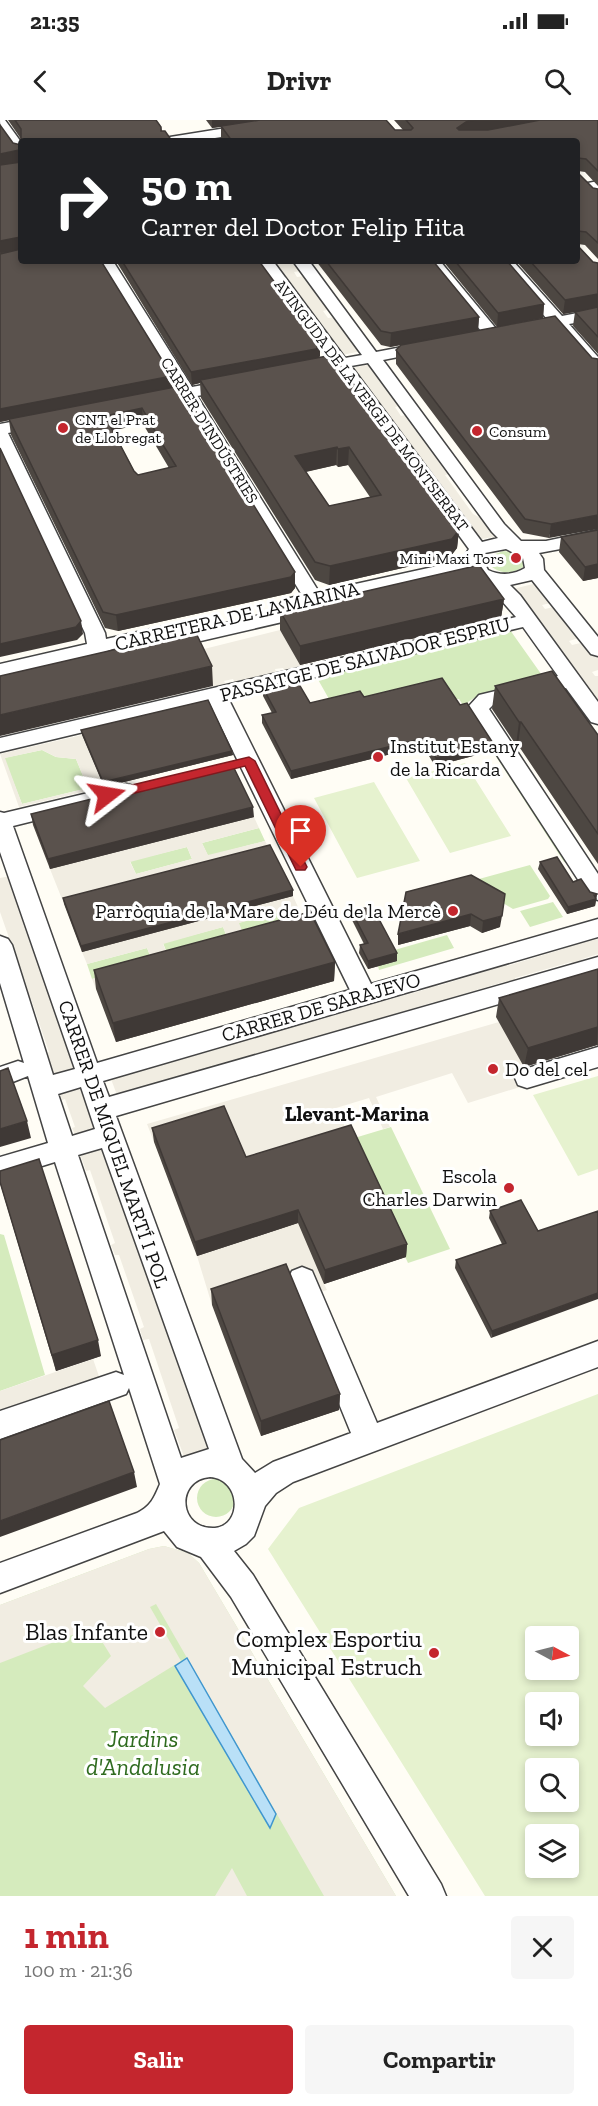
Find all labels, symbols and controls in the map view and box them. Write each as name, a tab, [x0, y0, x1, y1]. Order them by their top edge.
text: 21:35	[30, 8, 79, 35]
icon: back	[24, 65, 57, 98]
text: Drivr	[267, 65, 331, 97]
icon: search	[541, 65, 574, 98]
text: 50 m	[141, 160, 232, 211]
icon: right	[42, 162, 120, 240]
text: Carrer del Doctor Felip Hita	[141, 211, 465, 243]
street label: AVINGUDA DE LA VERGE DE MONTSERRAT	[270, 275, 473, 535]
street label: CARRER D'INDÚSTRIES	[157, 354, 262, 507]
place label: CNT el Prat de Llobregat	[75, 410, 161, 447]
marker: CNT el Prat de Llobregat	[56, 421, 70, 435]
place label: Consum	[489, 422, 547, 441]
marker: Consum	[470, 424, 484, 438]
place label: Mini Maxi Tors	[400, 549, 504, 568]
marker: Mini Maxi Tors	[509, 551, 523, 565]
street label: CARRETERA DE LA MARINA	[112, 576, 363, 656]
street label: PASSATGE DE SALVADOR ESPRIU	[217, 611, 513, 707]
place label: Institut Estany de la Ricarda	[390, 734, 520, 781]
marker: Institut Estany de la Ricarda	[371, 750, 385, 764]
position arrow	[75, 763, 139, 827]
pin	[275, 805, 326, 867]
icon: arrive	[284, 814, 317, 847]
place label: Parròquia de la Mare de Déu de la Mercè	[95, 899, 441, 923]
marker: Parròquia de la Mare de Déu de la Mercè	[446, 904, 460, 918]
street label: CARRER DE SARAJEVO	[219, 967, 423, 1047]
street label: CARRER DE MIQUEL MARTÍ I POL	[53, 997, 175, 1291]
place label: Do del cel	[505, 1057, 588, 1081]
marker: Do del cel	[486, 1062, 500, 1076]
district label: Llevant-Marina	[285, 1101, 430, 1126]
place label: Escola Charles Darwin	[363, 1164, 498, 1211]
marker: Escola Charles Darwin	[502, 1181, 516, 1195]
place label: Blas Infante	[25, 1617, 148, 1646]
place label: Complex Esportiu Municipal Estruch	[231, 1624, 423, 1681]
marker: Blas Infante	[153, 1625, 167, 1639]
north arrow	[525, 1626, 579, 1680]
map controls	[525, 1626, 579, 1878]
marker: Complex Esportiu Municipal Estruch	[427, 1646, 441, 1660]
button: sound	[525, 1692, 579, 1746]
park label: Jardins d'Andalusia	[86, 1724, 200, 1781]
button: search	[525, 1758, 579, 1812]
button: layers	[525, 1824, 579, 1878]
text: 1 min	[24, 1914, 109, 1957]
button: close	[511, 1916, 574, 1979]
text: 100 m · 21:36	[24, 1958, 133, 1982]
button: Salir	[24, 2025, 293, 2094]
button: Compartir	[305, 2025, 574, 2094]

